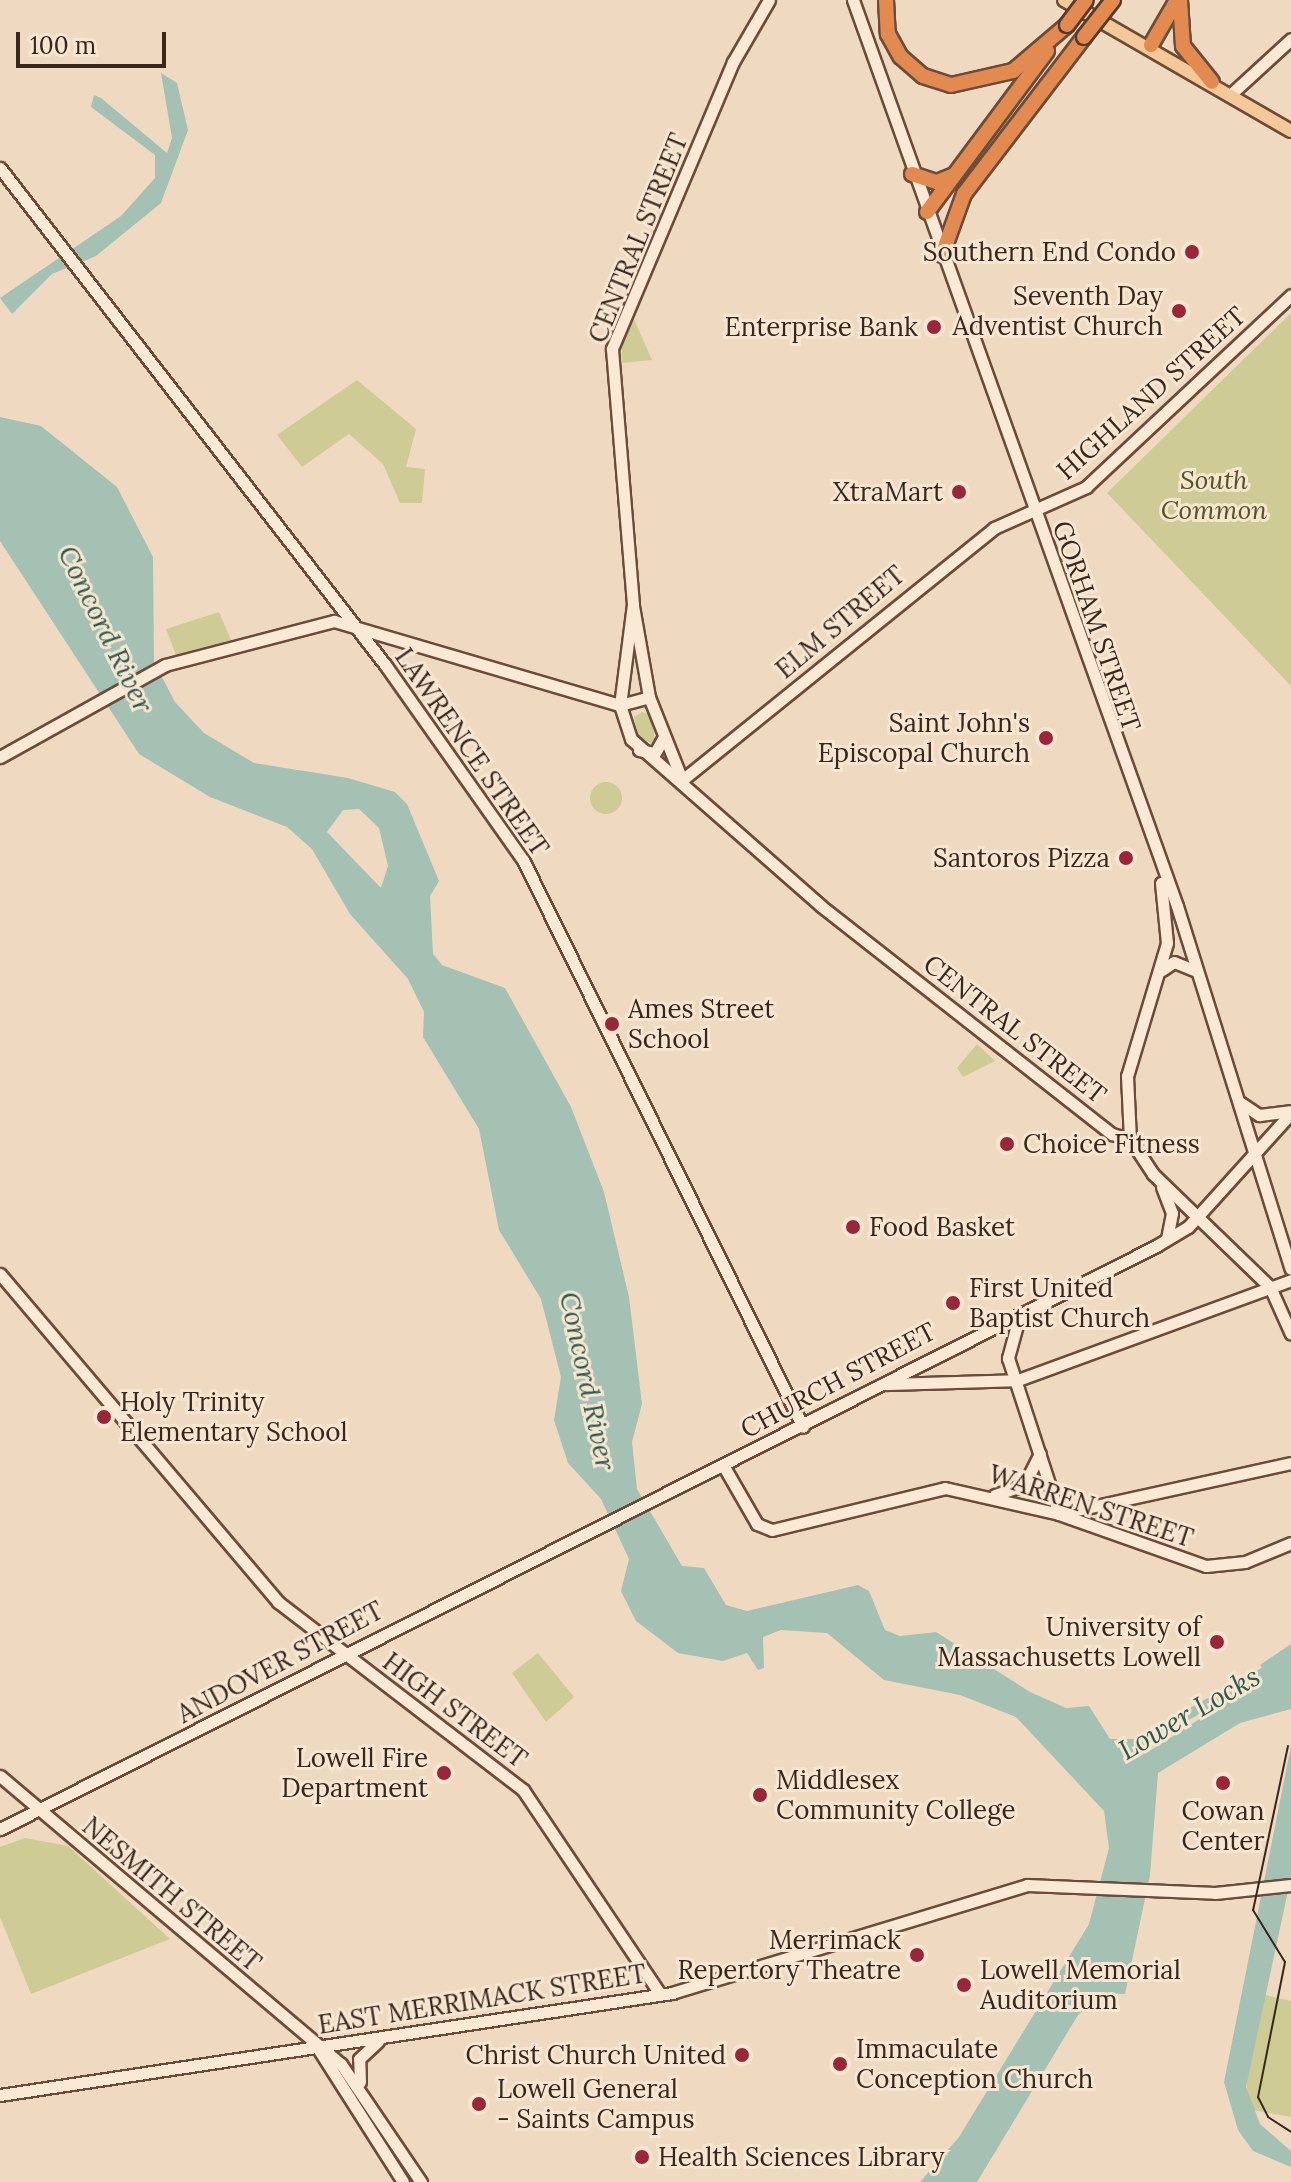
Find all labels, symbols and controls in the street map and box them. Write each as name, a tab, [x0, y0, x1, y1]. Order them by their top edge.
scale bar	[20, 16, 170, 66]
text: 100 m	[30, 30, 96, 61]
street label: CENTRAL STREET	[582, 129, 694, 347]
place label: Southern End Condo	[923, 236, 1176, 268]
marker: Southern End Condo	[1183, 243, 1201, 261]
place label: Seventh Day Adventist Church	[953, 280, 1163, 342]
street label: HIGHLAND STREET	[1050, 300, 1252, 486]
marker: Seventh Day Adventist Church	[1170, 302, 1188, 320]
place label: Enterprise Bank	[724, 311, 918, 343]
marker: Enterprise Bank	[925, 318, 943, 336]
park label: South Common	[1161, 464, 1267, 526]
place label: XtraMart	[833, 476, 943, 508]
marker: XtraMart	[950, 483, 968, 501]
street label: GORHAM STREET	[1046, 517, 1148, 735]
water label: Concord River	[51, 540, 161, 718]
street label: ELM STREET	[769, 559, 911, 685]
street label: LAWRENCE STREET	[389, 642, 555, 862]
place label: Saint John's Episcopal Church	[818, 707, 1030, 768]
marker: Saint John's Episcopal Church	[1037, 729, 1055, 747]
place label: Santoros Pizza	[933, 842, 1110, 874]
marker: Santoros Pizza	[1117, 849, 1135, 867]
street label: CENTRAL STREET	[917, 948, 1113, 1110]
place label: Ames Street School	[628, 993, 774, 1054]
marker: Ames Street School	[603, 1015, 621, 1033]
place label: Choice Fitness	[1023, 1128, 1200, 1160]
marker: Choice Fitness	[998, 1135, 1016, 1153]
place label: Food Basket	[869, 1211, 1015, 1243]
marker: Food Basket	[844, 1218, 862, 1236]
place label: First United Baptist Church	[969, 1272, 1150, 1334]
water label: Concord River	[553, 1289, 623, 1473]
marker: First United Baptist Church	[944, 1294, 962, 1312]
street label: CHURCH STREET	[735, 1315, 941, 1445]
place label: Holy Trinity Elementary School	[120, 1386, 348, 1448]
marker: Holy Trinity Elementary School	[95, 1408, 113, 1426]
street label: WARREN STREET	[985, 1458, 1197, 1554]
street label: ANDOVER STREET	[172, 1595, 388, 1729]
place label: University of Massachusetts Lowell	[937, 1611, 1201, 1672]
marker: University of Massachusetts Lowell	[1208, 1633, 1226, 1651]
street label: HIGH STREET	[377, 1646, 533, 1774]
water label: Lower Locks	[1113, 1659, 1265, 1767]
place label: Lowell Fire Department	[281, 1742, 428, 1804]
marker: Lowell Fire Department	[435, 1764, 453, 1782]
place label: Middlesex Community College	[776, 1764, 1016, 1826]
marker: Cowan Center	[1214, 1774, 1232, 1792]
marker: Middlesex Community College	[751, 1786, 769, 1804]
place label: Cowan Center	[1181, 1795, 1265, 1856]
street label: NESMITH STREET	[76, 1810, 268, 1978]
place label: Merrimack Repertory Theatre	[677, 1924, 901, 1986]
marker: Merrimack Repertory Theatre	[908, 1946, 926, 1964]
place label: Lowell Memorial Auditorium	[980, 1954, 1181, 2016]
street label: EAST MERRIMACK STREET	[316, 1958, 648, 2040]
marker: Lowell Memorial Auditorium	[955, 1976, 973, 1994]
place label: Immaculate Conception Church	[856, 2033, 1093, 2094]
place label: Christ Church United	[466, 2039, 726, 2071]
marker: Christ Church United	[733, 2046, 751, 2064]
marker: Immaculate Conception Church	[831, 2055, 849, 2073]
place label: Lowell General - Saints Campus	[497, 2073, 694, 2134]
marker: Lowell General - Saints Campus	[468, 2093, 490, 2115]
place label: Health Sciences Library	[658, 2141, 945, 2173]
marker: Health Sciences Library	[633, 2148, 651, 2166]

